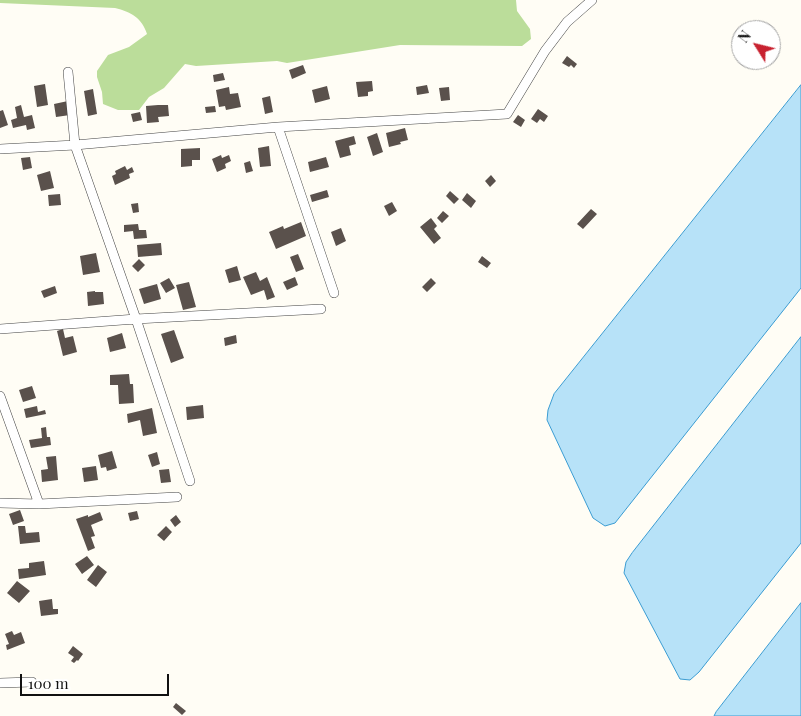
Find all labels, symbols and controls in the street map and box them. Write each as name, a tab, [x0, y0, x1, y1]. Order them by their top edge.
north arrow	[731, 20, 781, 70]
text: N	[734, 27, 755, 46]
scale bar	[22, 664, 171, 696]
text: 100 m	[28, 673, 69, 693]

